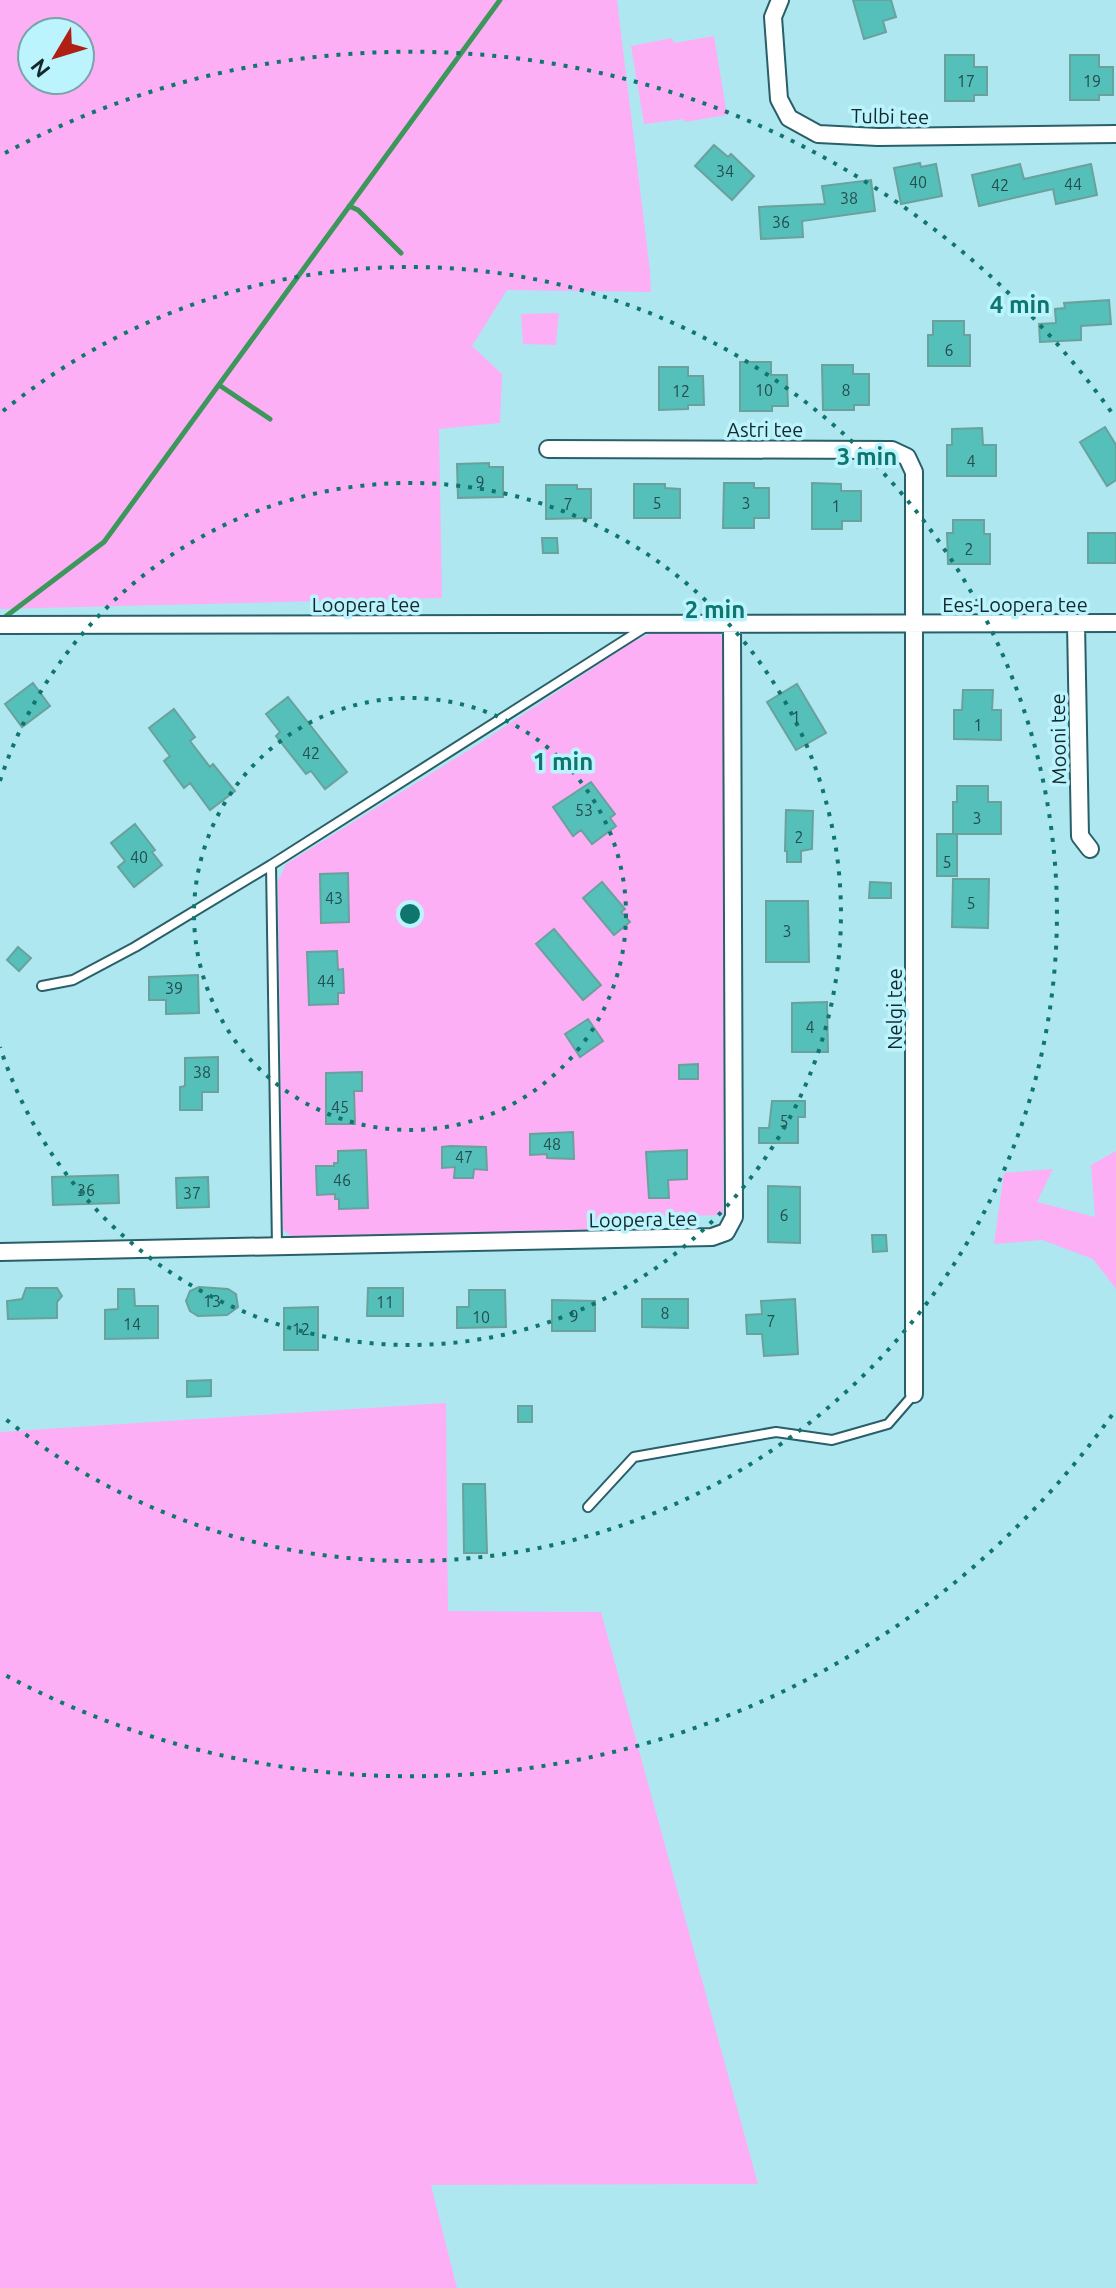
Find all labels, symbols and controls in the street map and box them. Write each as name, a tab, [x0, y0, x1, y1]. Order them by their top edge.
north arrow	[16, 16, 96, 96]
text: N	[25, 54, 55, 83]
house number: 17	[957, 72, 975, 90]
house number: 19	[1083, 72, 1101, 90]
street label: Tulbi tee	[851, 104, 929, 128]
house number: 34	[716, 162, 734, 180]
house number: 40	[909, 173, 927, 191]
house number: 44	[1064, 175, 1082, 193]
house number: 42	[991, 176, 1009, 194]
house number: 38	[840, 189, 858, 207]
house number: 36	[772, 213, 790, 231]
text: 4 min	[990, 291, 1050, 318]
house number: 6	[944, 341, 954, 359]
house number: 10	[755, 381, 773, 399]
house number: 8	[841, 381, 851, 399]
house number: 12	[672, 382, 690, 400]
street label: Astri tee	[727, 418, 803, 441]
text: 3 min	[837, 443, 897, 470]
house number: 4	[966, 452, 976, 470]
house number: 9	[475, 473, 485, 491]
house number: 5	[652, 494, 662, 512]
house number: 3	[741, 494, 751, 512]
house number: 7	[563, 495, 573, 513]
house number: 1	[831, 497, 841, 515]
house number: 2	[964, 540, 974, 558]
street label: Loopera tee	[312, 593, 420, 616]
street label: Ees-Loopera tee	[942, 593, 1088, 616]
text: 2 min	[685, 596, 745, 623]
street label: Mooni tee	[1046, 693, 1070, 785]
house number: 1	[791, 708, 801, 726]
house number: 1	[973, 716, 983, 734]
house number: 42	[302, 744, 320, 762]
text: 1 min	[533, 748, 593, 775]
house number: 53	[575, 801, 593, 819]
house number: 3	[972, 809, 982, 827]
house number: 2	[794, 828, 804, 846]
house number: 40	[130, 848, 148, 866]
house number: 5	[942, 853, 952, 871]
house number: 43	[325, 889, 343, 907]
house number: 5	[966, 894, 976, 912]
centre of rings	[396, 900, 424, 928]
house number: 3	[782, 922, 792, 940]
street label: Nelgi tee	[883, 968, 906, 1050]
house number: 44	[317, 972, 335, 990]
house number: 39	[165, 979, 183, 997]
house number: 4	[805, 1018, 815, 1036]
house number: 38	[193, 1063, 211, 1081]
house number: 45	[331, 1098, 349, 1116]
house number: 5	[779, 1112, 789, 1130]
house number: 48	[543, 1135, 561, 1153]
house number: 47	[455, 1148, 473, 1166]
house number: 46	[333, 1171, 351, 1189]
house number: 36	[77, 1181, 95, 1199]
house number: 37	[183, 1184, 201, 1202]
house number: 6	[779, 1206, 789, 1224]
street label: Loopera tee	[588, 1207, 698, 1231]
house number: 13	[203, 1292, 221, 1310]
house number: 11	[376, 1293, 394, 1311]
house number: 8	[660, 1304, 670, 1322]
house number: 9	[569, 1307, 579, 1325]
house number: 10	[472, 1308, 490, 1326]
house number: 7	[766, 1312, 776, 1330]
house number: 14	[123, 1315, 141, 1333]
house number: 12	[292, 1320, 310, 1338]

